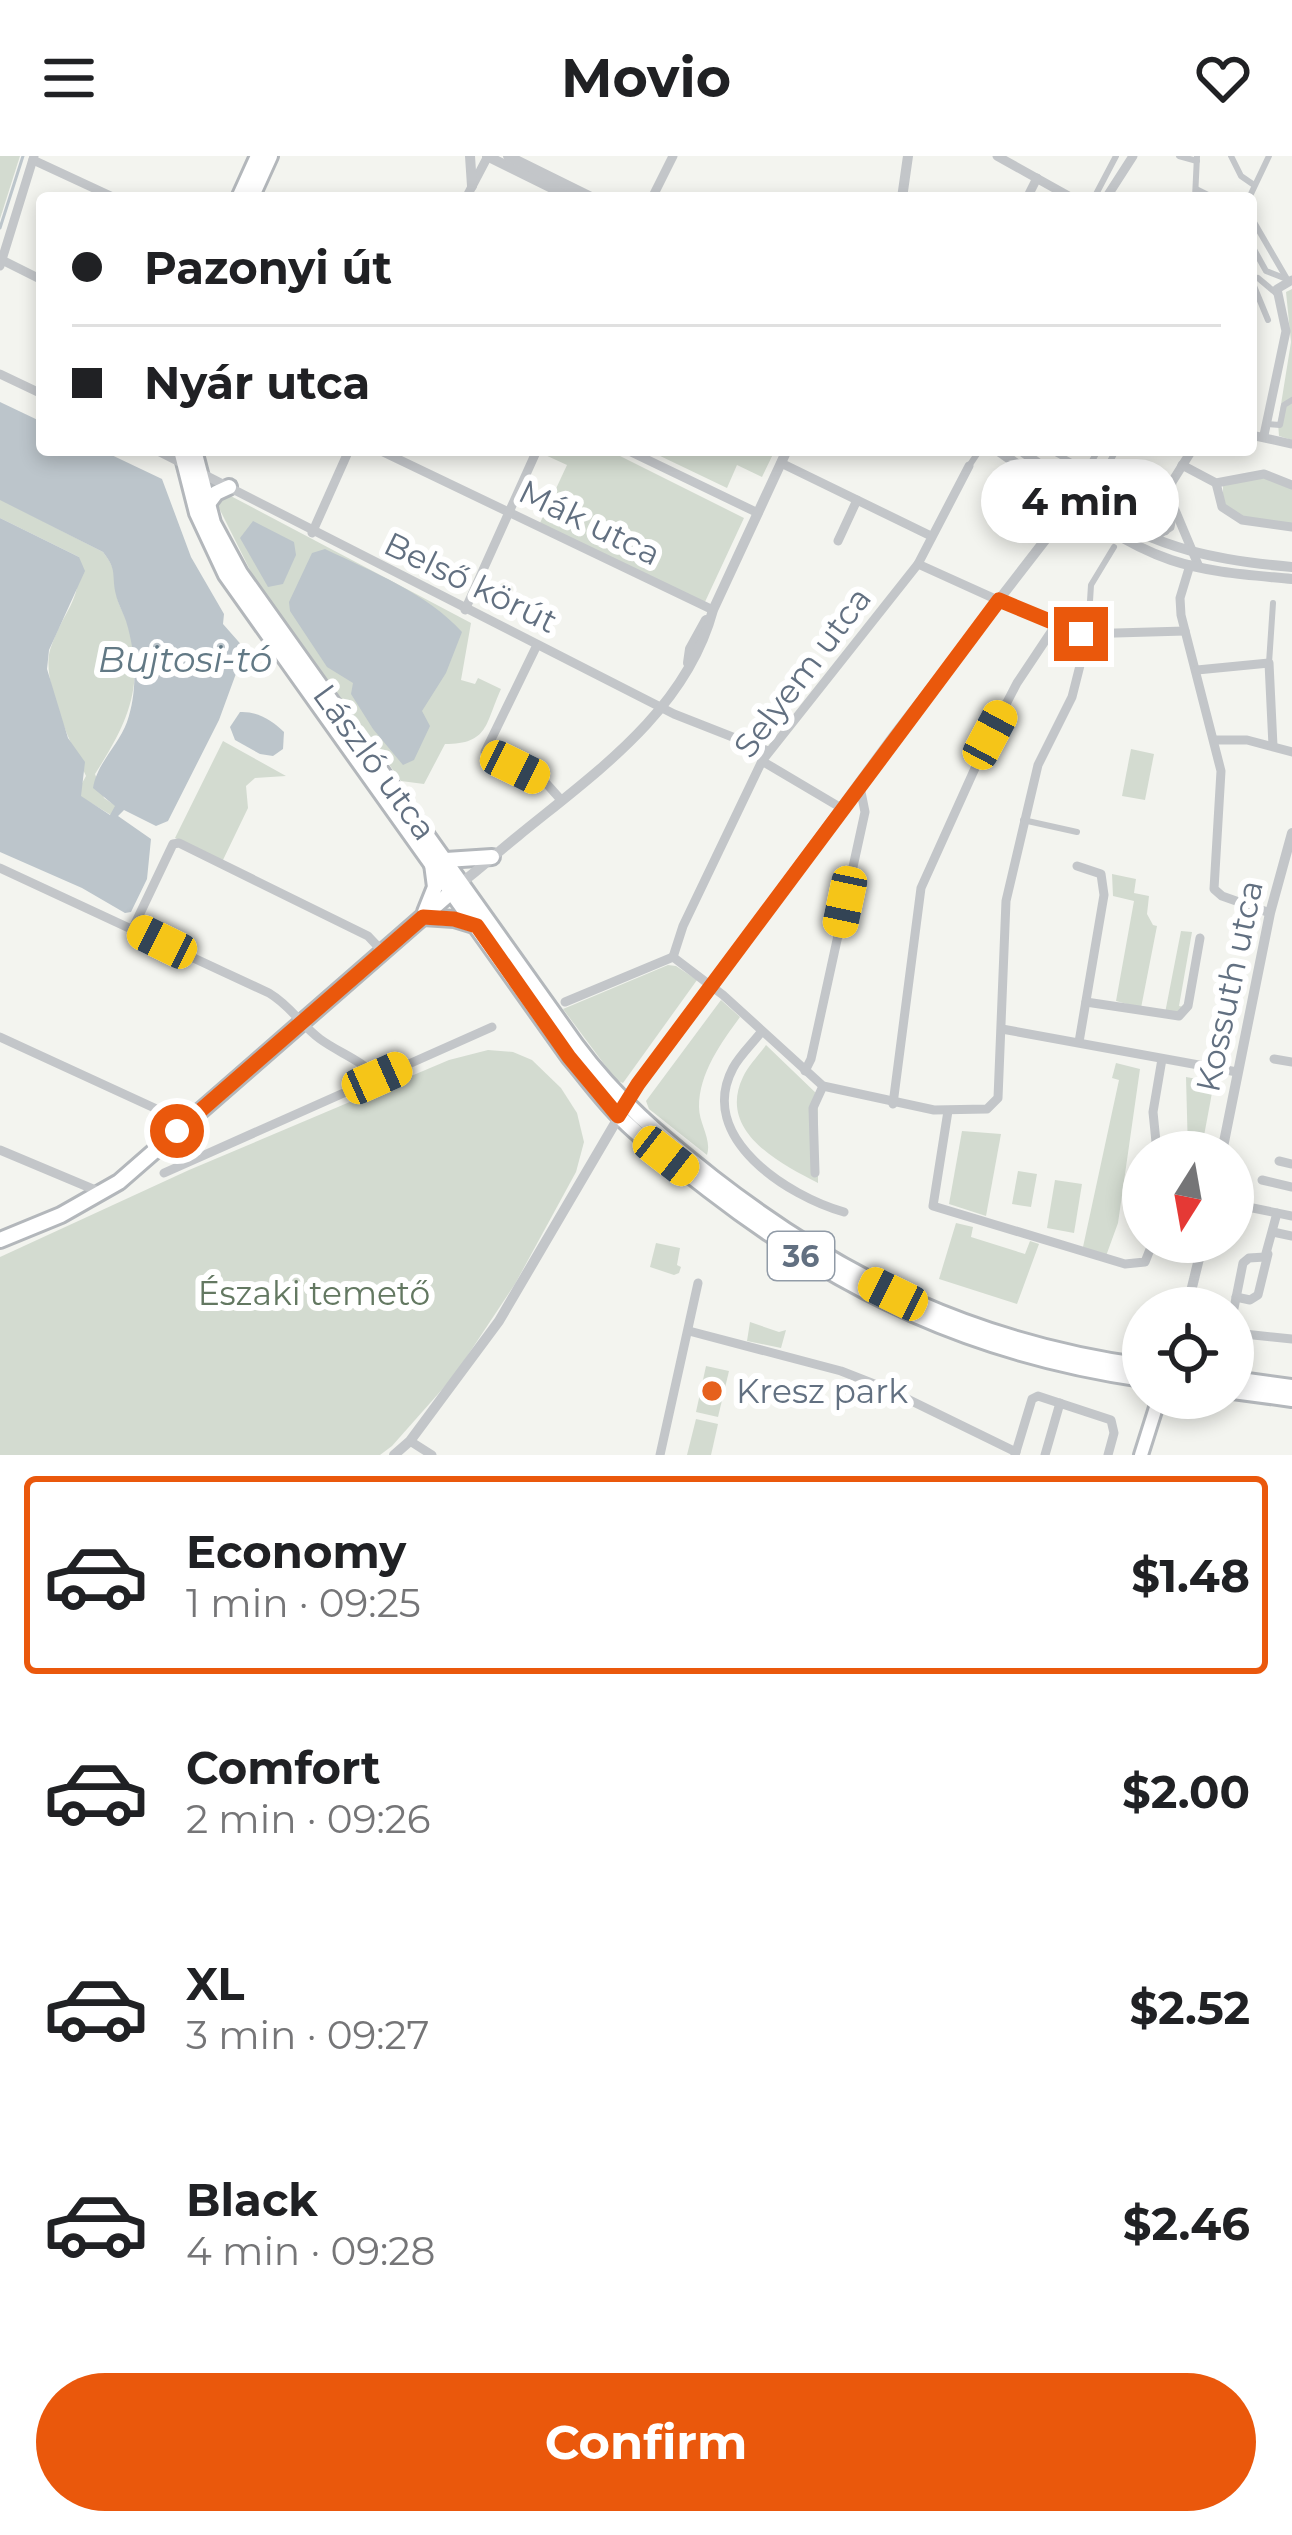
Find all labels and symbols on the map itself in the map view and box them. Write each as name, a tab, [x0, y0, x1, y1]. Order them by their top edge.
callout: 4 min	[982, 460, 1180, 544]
street label: Mák utca	[513, 471, 667, 573]
street label: Belső körút	[378, 523, 564, 641]
street label: Selyem utca	[725, 579, 879, 765]
route end	[1054, 607, 1108, 661]
water label: Bujtosi-tó	[98, 637, 272, 681]
street label: László utca	[305, 676, 445, 848]
car	[957, 695, 1023, 775]
car	[475, 735, 555, 799]
car	[820, 863, 870, 941]
street label: Kossuth utca	[1187, 877, 1271, 1095]
car	[122, 910, 202, 974]
car	[337, 1047, 417, 1109]
route start	[150, 1104, 204, 1158]
car	[627, 1120, 705, 1192]
north arrow	[1122, 1131, 1254, 1263]
road number: 36	[768, 1232, 834, 1280]
car	[853, 1262, 933, 1326]
park label: Északi temető	[198, 1273, 430, 1313]
place label: Kresz park	[736, 1371, 908, 1411]
marker: Kresz park	[699, 1378, 725, 1404]

